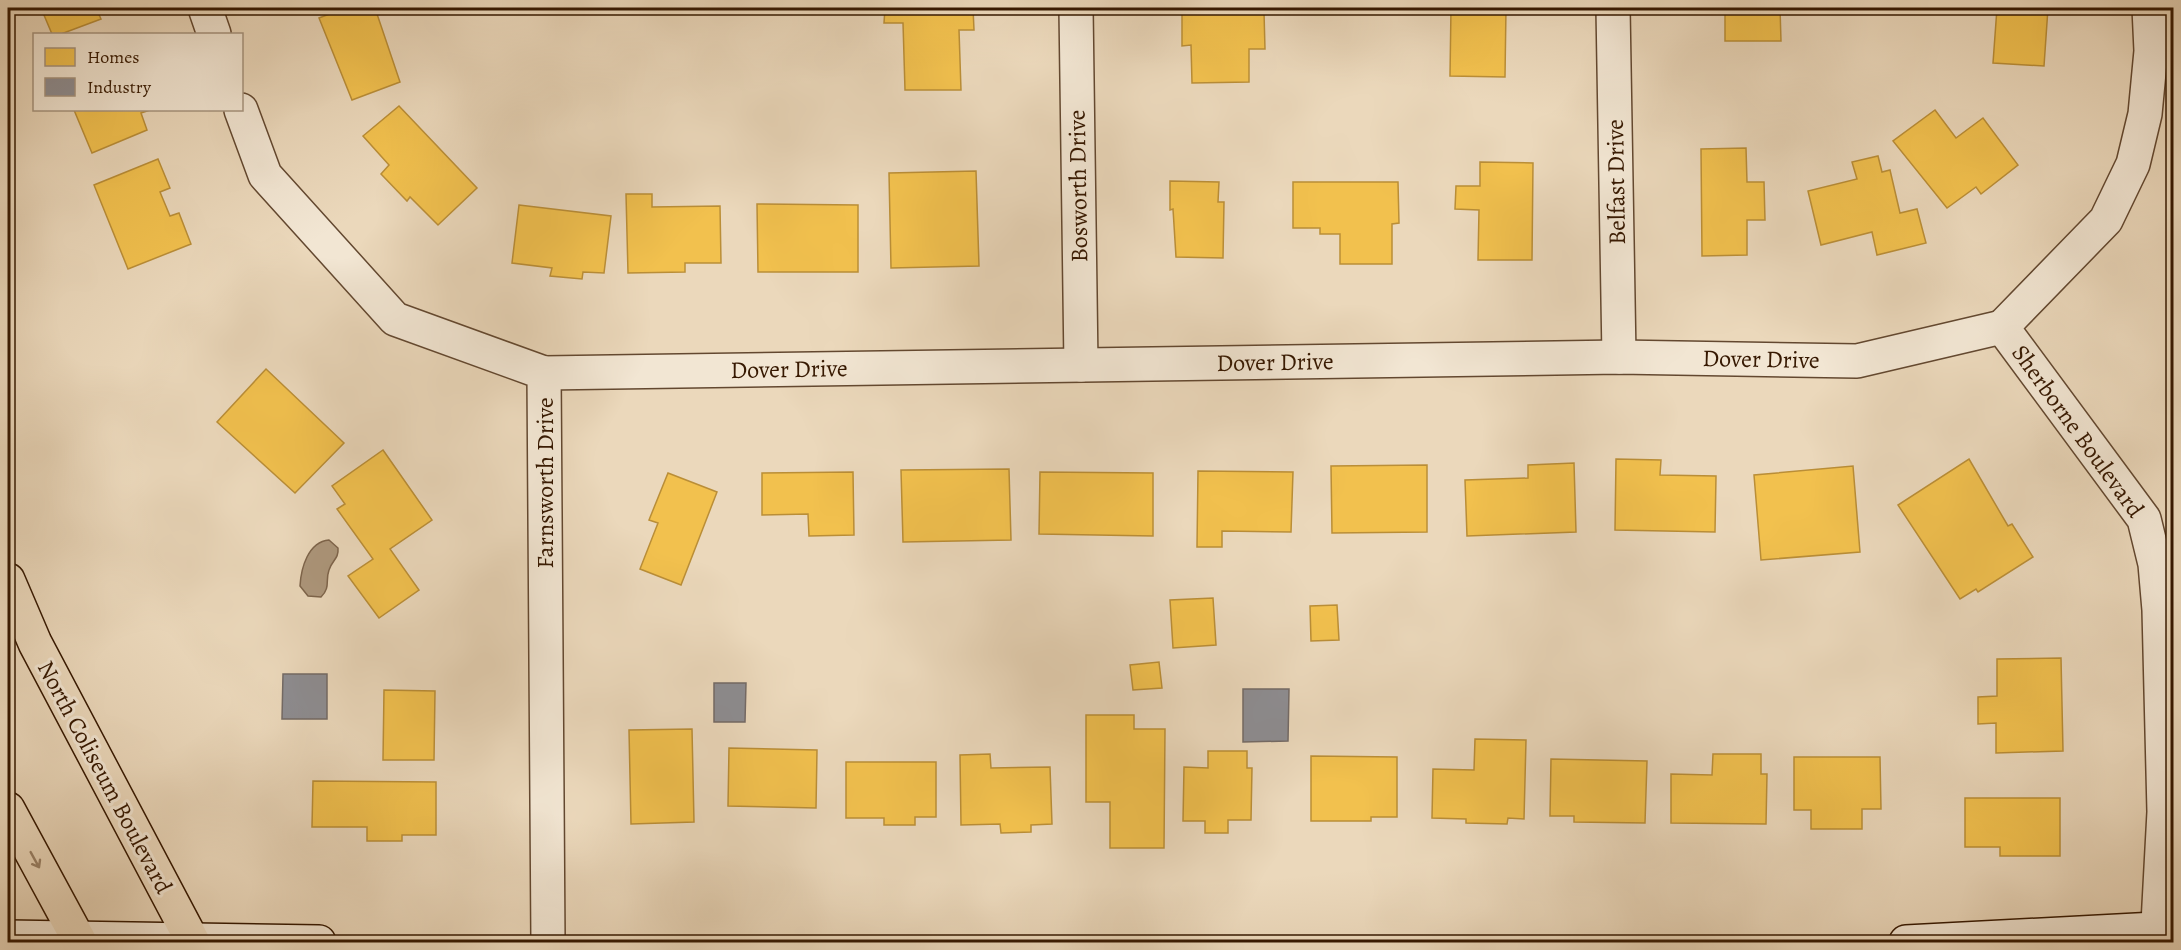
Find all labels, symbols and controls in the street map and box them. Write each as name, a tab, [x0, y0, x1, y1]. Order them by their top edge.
legend	[33, 33, 243, 111]
text: Homes	[87, 45, 139, 69]
text: Industry	[87, 75, 152, 99]
street label: Bosworth Drive	[1061, 109, 1095, 263]
street label: Belfast Drive	[1599, 119, 1633, 245]
street label: Sherborne Boulevard	[2004, 338, 2152, 524]
street label: Dover Drive	[1702, 342, 1820, 376]
street label: Dover Drive	[1216, 345, 1334, 379]
street label: Dover Drive	[730, 352, 848, 386]
street label: Farnsworth Drive	[529, 397, 561, 569]
street label: North Coliseum Boulevard	[30, 655, 180, 899]
one-way arrow	[30, 851, 42, 868]

